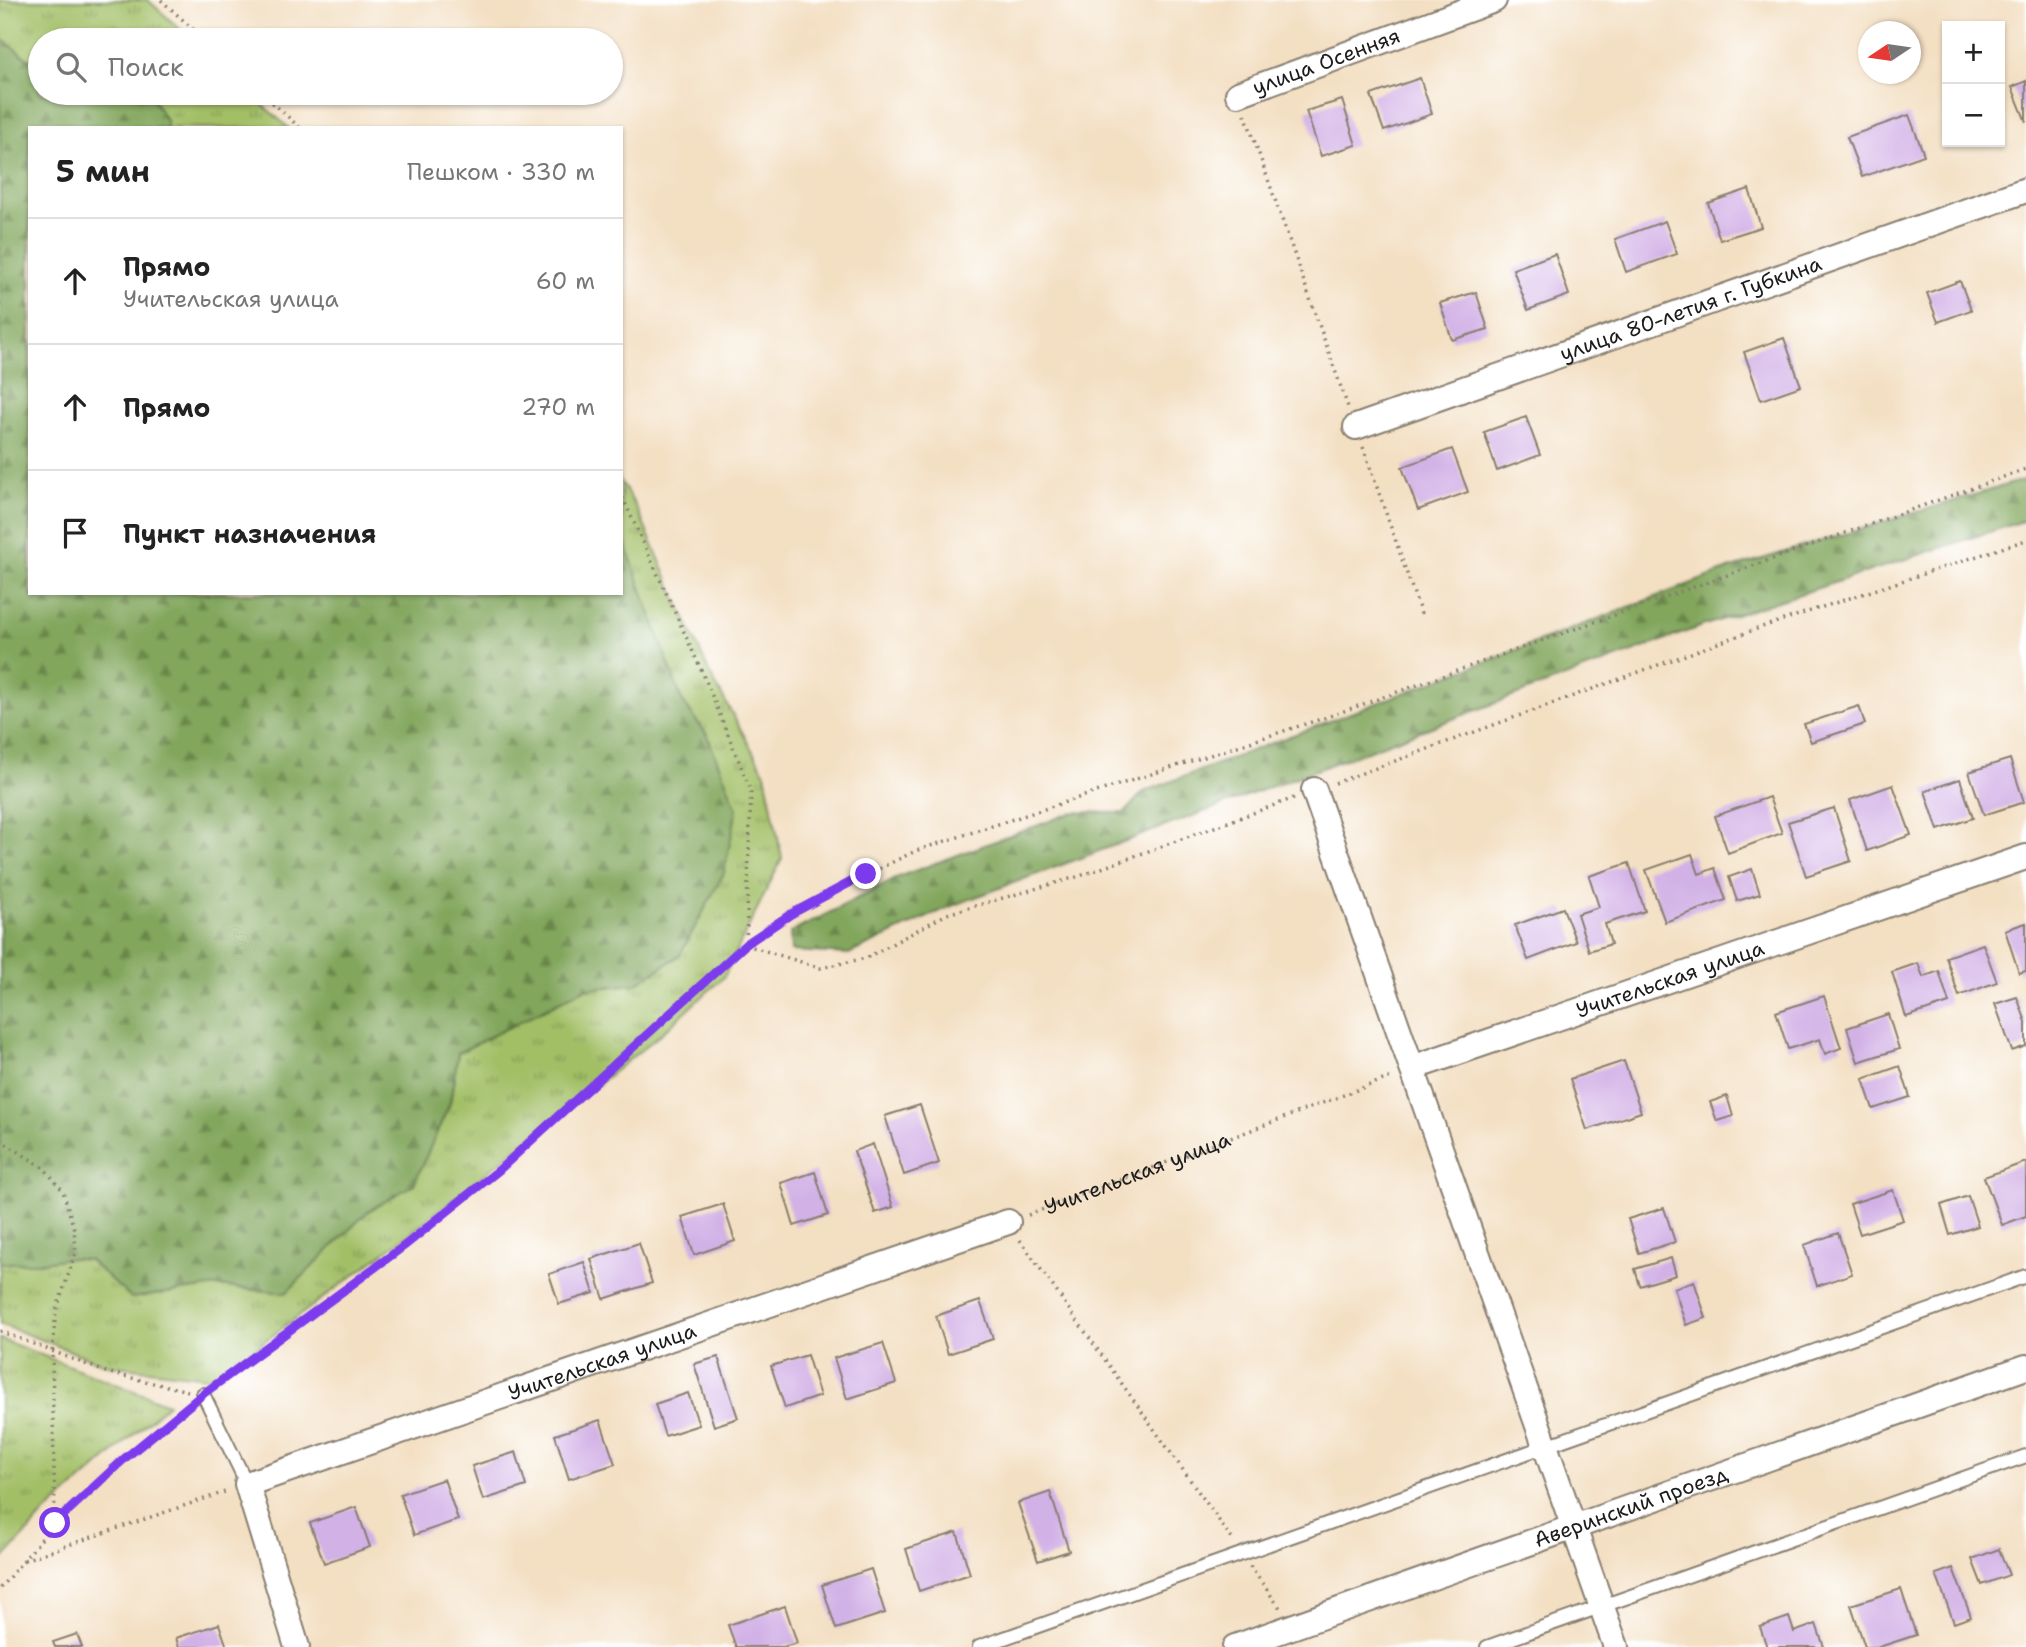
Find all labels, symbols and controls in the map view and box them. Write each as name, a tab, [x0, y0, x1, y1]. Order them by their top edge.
north arrow	[1858, 21, 1921, 84]
map controls	[1942, 21, 2005, 147]
button: +	[1942, 21, 2005, 84]
street label: улица Осенняя	[1248, 22, 1404, 102]
search box	[28, 28, 623, 105]
icon: search	[52, 48, 90, 86]
text: Поиск	[108, 49, 184, 84]
button: −	[1942, 84, 2005, 147]
text: 5 мин	[56, 151, 150, 192]
text: Пешком · 330 m	[407, 157, 595, 187]
text: Прямо	[123, 249, 211, 284]
street label: улица 80-летия г. Губкина	[1556, 249, 1825, 368]
icon: ahead	[56, 262, 94, 300]
text: 60 m	[536, 266, 595, 296]
text: Учительская улица	[123, 284, 339, 314]
icon: ahead	[56, 388, 94, 426]
text: Прямо	[123, 390, 211, 425]
text: 270 m	[521, 392, 595, 422]
icon: arrive	[56, 514, 94, 552]
text: Пункт назначения	[123, 516, 376, 551]
route end	[850, 858, 881, 889]
street label: Учительская улица	[1572, 934, 1768, 1025]
street label: Учительская улица	[1040, 1125, 1234, 1222]
street label: Учительская улица	[504, 1316, 700, 1407]
street label: Аверинский проезд	[1530, 1460, 1732, 1554]
route start	[39, 1507, 70, 1538]

